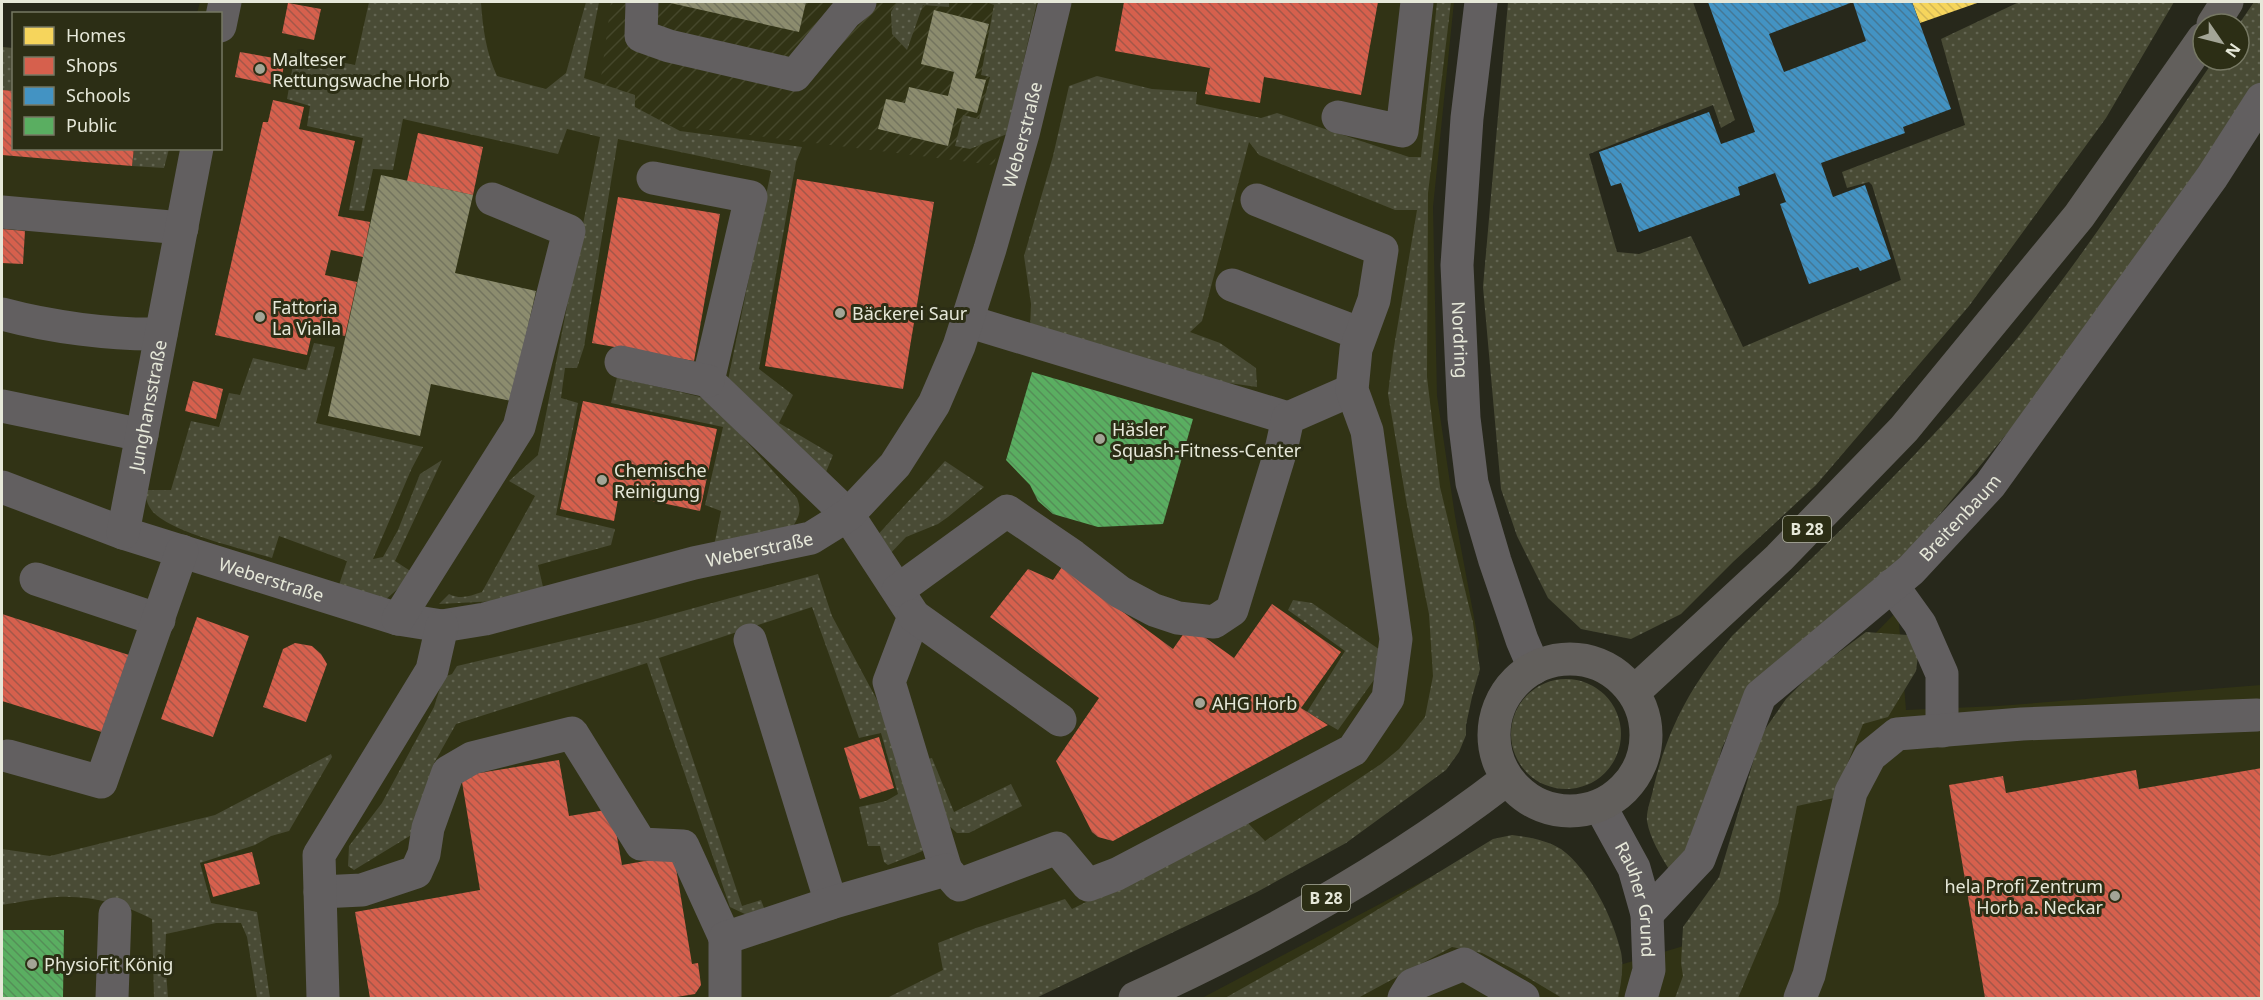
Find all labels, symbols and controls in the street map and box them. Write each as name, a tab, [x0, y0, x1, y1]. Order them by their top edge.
legend	[12, 12, 222, 150]
north arrow	[2191, 12, 2251, 72]
text: Homes	[66, 23, 126, 47]
text: N	[2221, 39, 2246, 62]
place label: Malteser Rettungswache Horb	[272, 47, 450, 92]
text: Shops	[66, 53, 118, 77]
marker: Malteser Rettungswache Horb	[253, 62, 267, 76]
street label: Weberstraße	[996, 79, 1047, 191]
text: Schools	[66, 83, 131, 107]
text: Public	[66, 113, 117, 137]
place label: Fattoria La Vialla	[272, 295, 341, 340]
place label: Bäckerei Saur	[852, 301, 968, 325]
street label: Nordring	[1447, 301, 1474, 379]
marker: Bäckerei Saur	[833, 306, 847, 320]
marker: Fattoria La Vialla	[253, 310, 267, 324]
street label: Junghansstraße	[123, 338, 172, 475]
place label: Häsler Squash-Fitness-Center	[1112, 417, 1302, 462]
marker: Häsler Squash-Fitness-Center	[1093, 432, 1107, 446]
place label: Chemische Reinigung	[614, 458, 707, 503]
street label: Breitenbaum	[1913, 469, 2006, 566]
marker: Chemische Reinigung	[595, 473, 609, 487]
road number: B 28	[1783, 516, 1831, 542]
street label: Weberstraße	[704, 526, 815, 572]
street label: Weberstraße	[216, 552, 327, 607]
place label: AHG Horb	[1212, 691, 1297, 715]
marker: AHG Horb	[1193, 696, 1207, 710]
street label: Rauher Grund	[1610, 837, 1661, 958]
place label: hela Profi Zentrum Horb a. Neckar	[1944, 874, 2104, 919]
road number: B 28	[1302, 885, 1350, 911]
marker: hela Profi Zentrum Horb a. Neckar	[2108, 889, 2122, 903]
place label: PhysioFit König	[44, 952, 173, 976]
marker: PhysioFit König	[25, 957, 39, 971]

